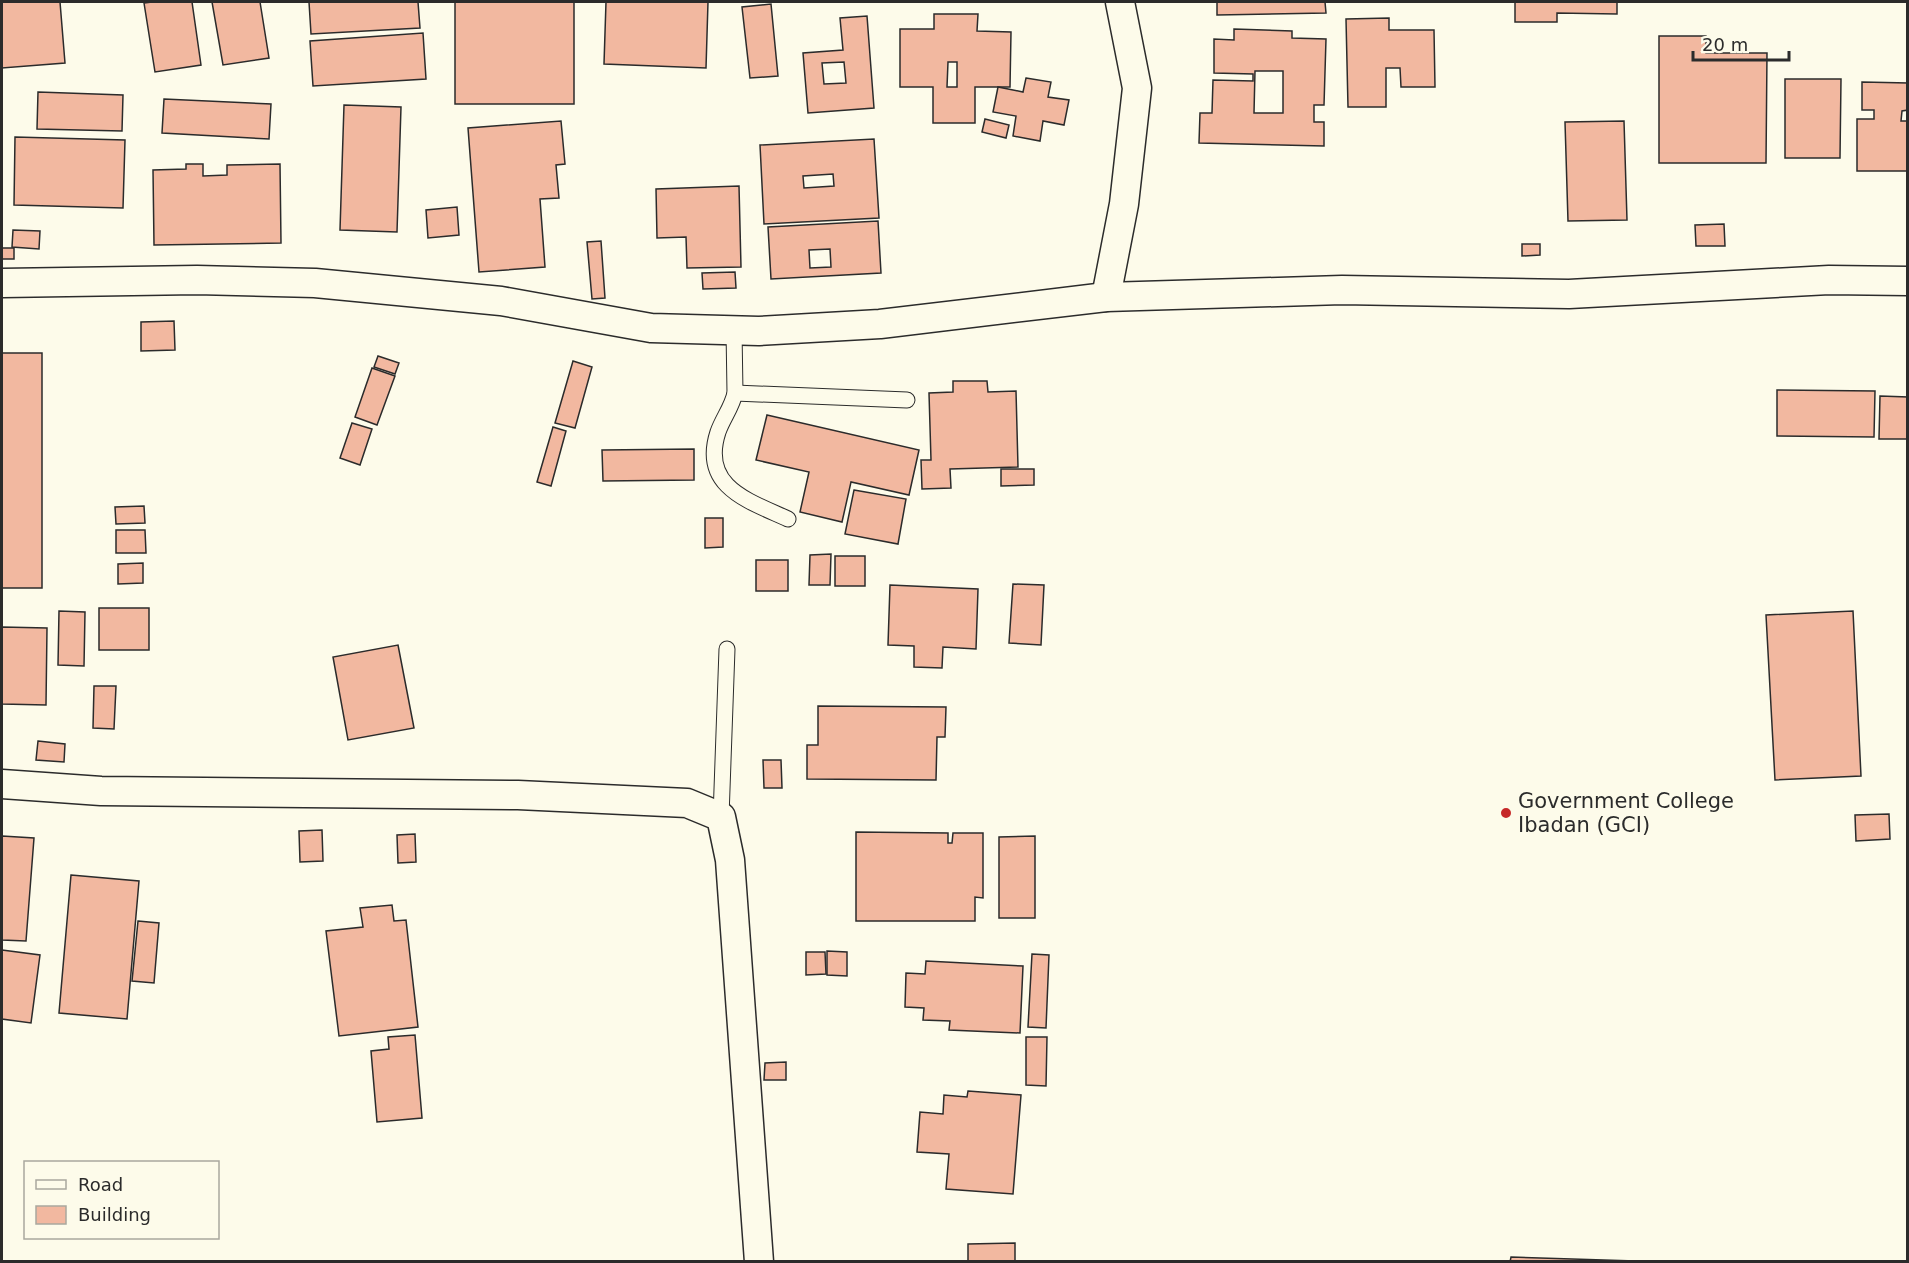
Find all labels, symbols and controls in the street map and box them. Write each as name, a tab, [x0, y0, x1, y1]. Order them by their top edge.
scale bar	[1693, 24, 1789, 62]
text: 20 m	[1702, 34, 1748, 55]
place label: Government College Ibadan (GCI)	[1518, 789, 1734, 837]
marker: Government College Ibadan (GCI)	[1499, 806, 1513, 820]
legend	[24, 1161, 219, 1239]
text: Road	[78, 1174, 123, 1195]
text: Building	[78, 1204, 151, 1225]

